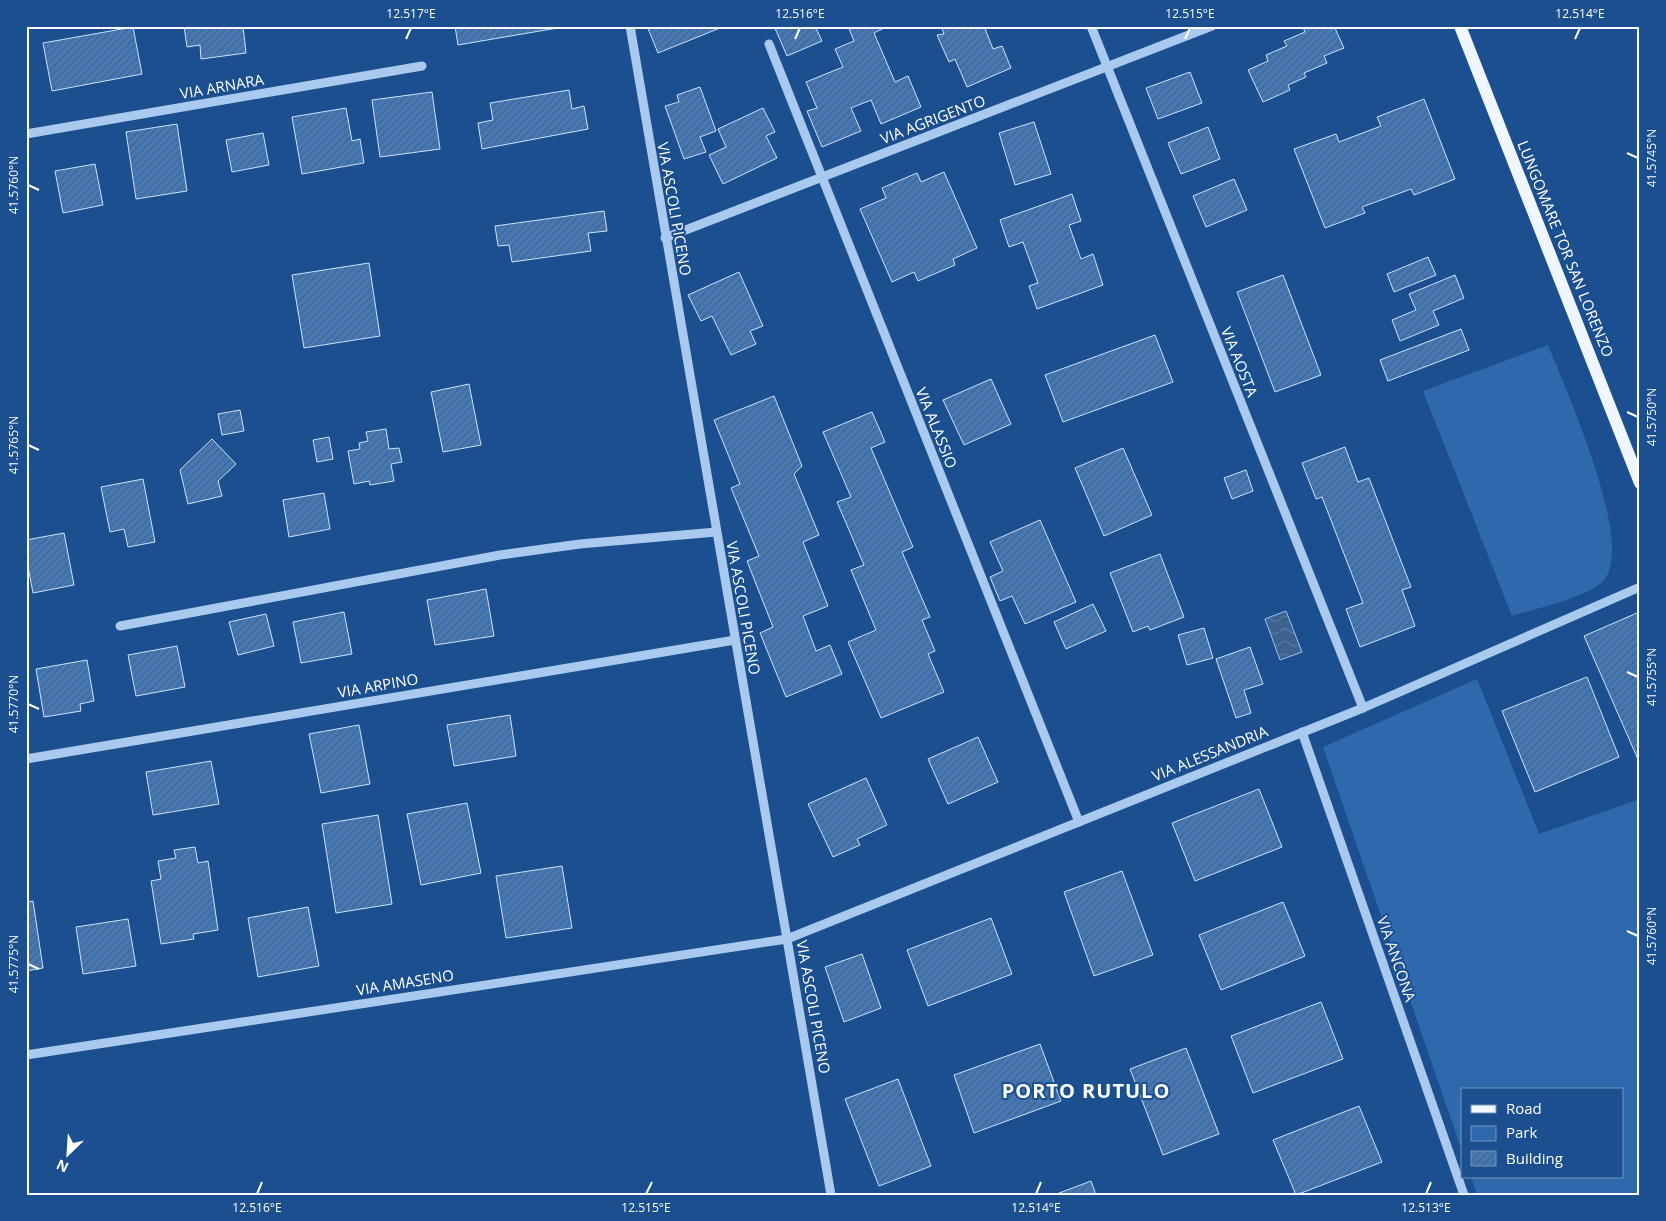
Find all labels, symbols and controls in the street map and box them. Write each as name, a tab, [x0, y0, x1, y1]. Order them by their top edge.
text: 12.517°E	[386, 5, 436, 22]
text: 12.516°E	[775, 5, 825, 22]
text: 12.515°E	[1165, 5, 1215, 22]
text: 12.514°E	[1555, 5, 1605, 22]
street label: VIA ARNARA	[178, 69, 266, 103]
street label: VIA AGRIGENTO	[877, 90, 988, 148]
text: 41.5745°N	[1643, 129, 1660, 187]
street label: LUNGOMARE TOR SAN LORENZO	[1513, 137, 1619, 360]
street label: VIA ASCOLI PICENO	[653, 141, 697, 277]
text: 41.5760°N	[5, 156, 22, 214]
street label: VIA AOSTA	[1217, 324, 1263, 400]
street label: VIA ALASSIO	[912, 384, 962, 471]
text: 41.5750°N	[1643, 388, 1660, 446]
text: 41.5765°N	[5, 416, 22, 474]
street label: VIA ASCOLI PICENO	[722, 540, 766, 676]
text: 41.5755°N	[1643, 648, 1660, 706]
street label: VIA ARPINO	[336, 668, 420, 702]
text: 41.5770°N	[5, 675, 22, 733]
street label: VIA ALESSANDRIA	[1149, 721, 1271, 785]
text: 41.5760°N	[1643, 907, 1660, 965]
street label: VIA ANCONA	[1373, 913, 1421, 1005]
text: 41.5775°N	[5, 935, 22, 993]
street label: VIA ASCOLI PICENO	[792, 939, 836, 1075]
street label: VIA AMASENO	[355, 964, 455, 1000]
district label: PORTO RUTULO	[1002, 1077, 1170, 1104]
legend	[1461, 1088, 1624, 1178]
text: Road	[1506, 1098, 1542, 1118]
text: Park	[1506, 1122, 1537, 1142]
north arrow	[42, 1128, 92, 1178]
text: Building	[1506, 1148, 1563, 1168]
text: N	[53, 1155, 71, 1177]
text: 12.516°E	[232, 1199, 282, 1216]
text: 12.515°E	[621, 1199, 671, 1216]
text: 12.514°E	[1011, 1199, 1061, 1216]
text: 12.513°E	[1401, 1199, 1451, 1216]

